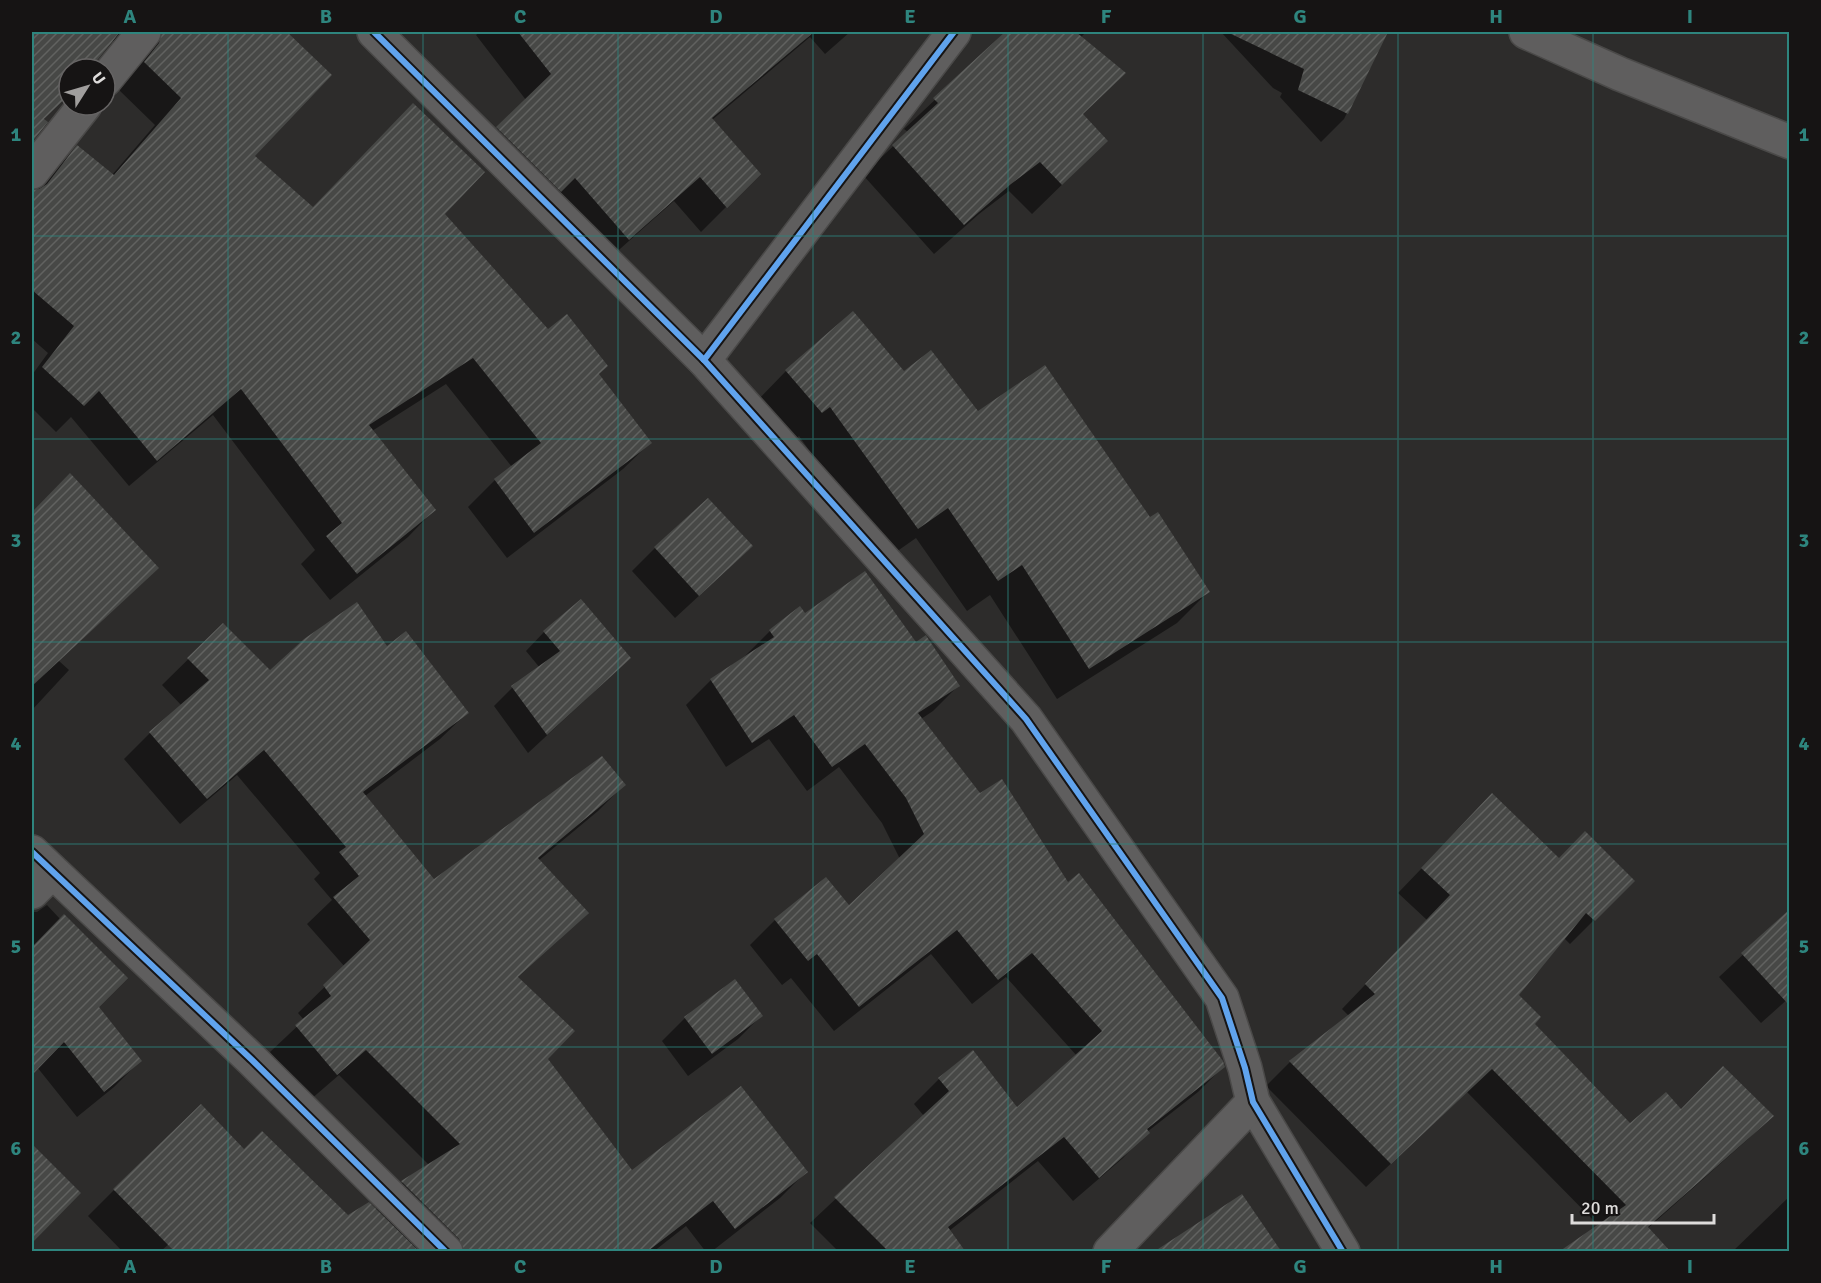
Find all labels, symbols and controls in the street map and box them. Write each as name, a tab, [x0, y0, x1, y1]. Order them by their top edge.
text: A	[124, 4, 137, 29]
text: B	[320, 4, 332, 29]
text: C	[514, 4, 526, 29]
text: D	[709, 4, 723, 29]
text: E	[904, 4, 916, 29]
text: F	[1101, 4, 1112, 29]
text: G	[1293, 4, 1307, 29]
text: H	[1489, 4, 1503, 29]
text: I	[1687, 4, 1693, 29]
north arrow	[57, 57, 117, 117]
text: U	[87, 68, 109, 89]
text: 1	[11, 122, 22, 147]
text: 1	[1799, 122, 1810, 147]
text: 2	[11, 325, 21, 350]
text: 2	[1799, 325, 1809, 350]
text: 3	[11, 528, 21, 553]
text: 3	[1799, 528, 1809, 553]
text: 4	[11, 731, 22, 756]
text: 4	[1799, 731, 1810, 756]
text: 5	[11, 934, 21, 959]
text: 5	[1799, 934, 1809, 959]
text: 6	[11, 1136, 22, 1161]
text: 6	[1799, 1136, 1810, 1161]
scale bar	[1572, 1187, 1714, 1225]
text: 20 m	[1581, 1197, 1619, 1219]
text: A	[124, 1254, 137, 1279]
text: B	[320, 1254, 332, 1279]
text: C	[514, 1254, 526, 1279]
text: D	[709, 1254, 723, 1279]
text: E	[904, 1254, 916, 1279]
text: F	[1101, 1254, 1112, 1279]
text: G	[1293, 1254, 1307, 1279]
text: H	[1489, 1254, 1503, 1279]
text: I	[1687, 1254, 1693, 1279]

